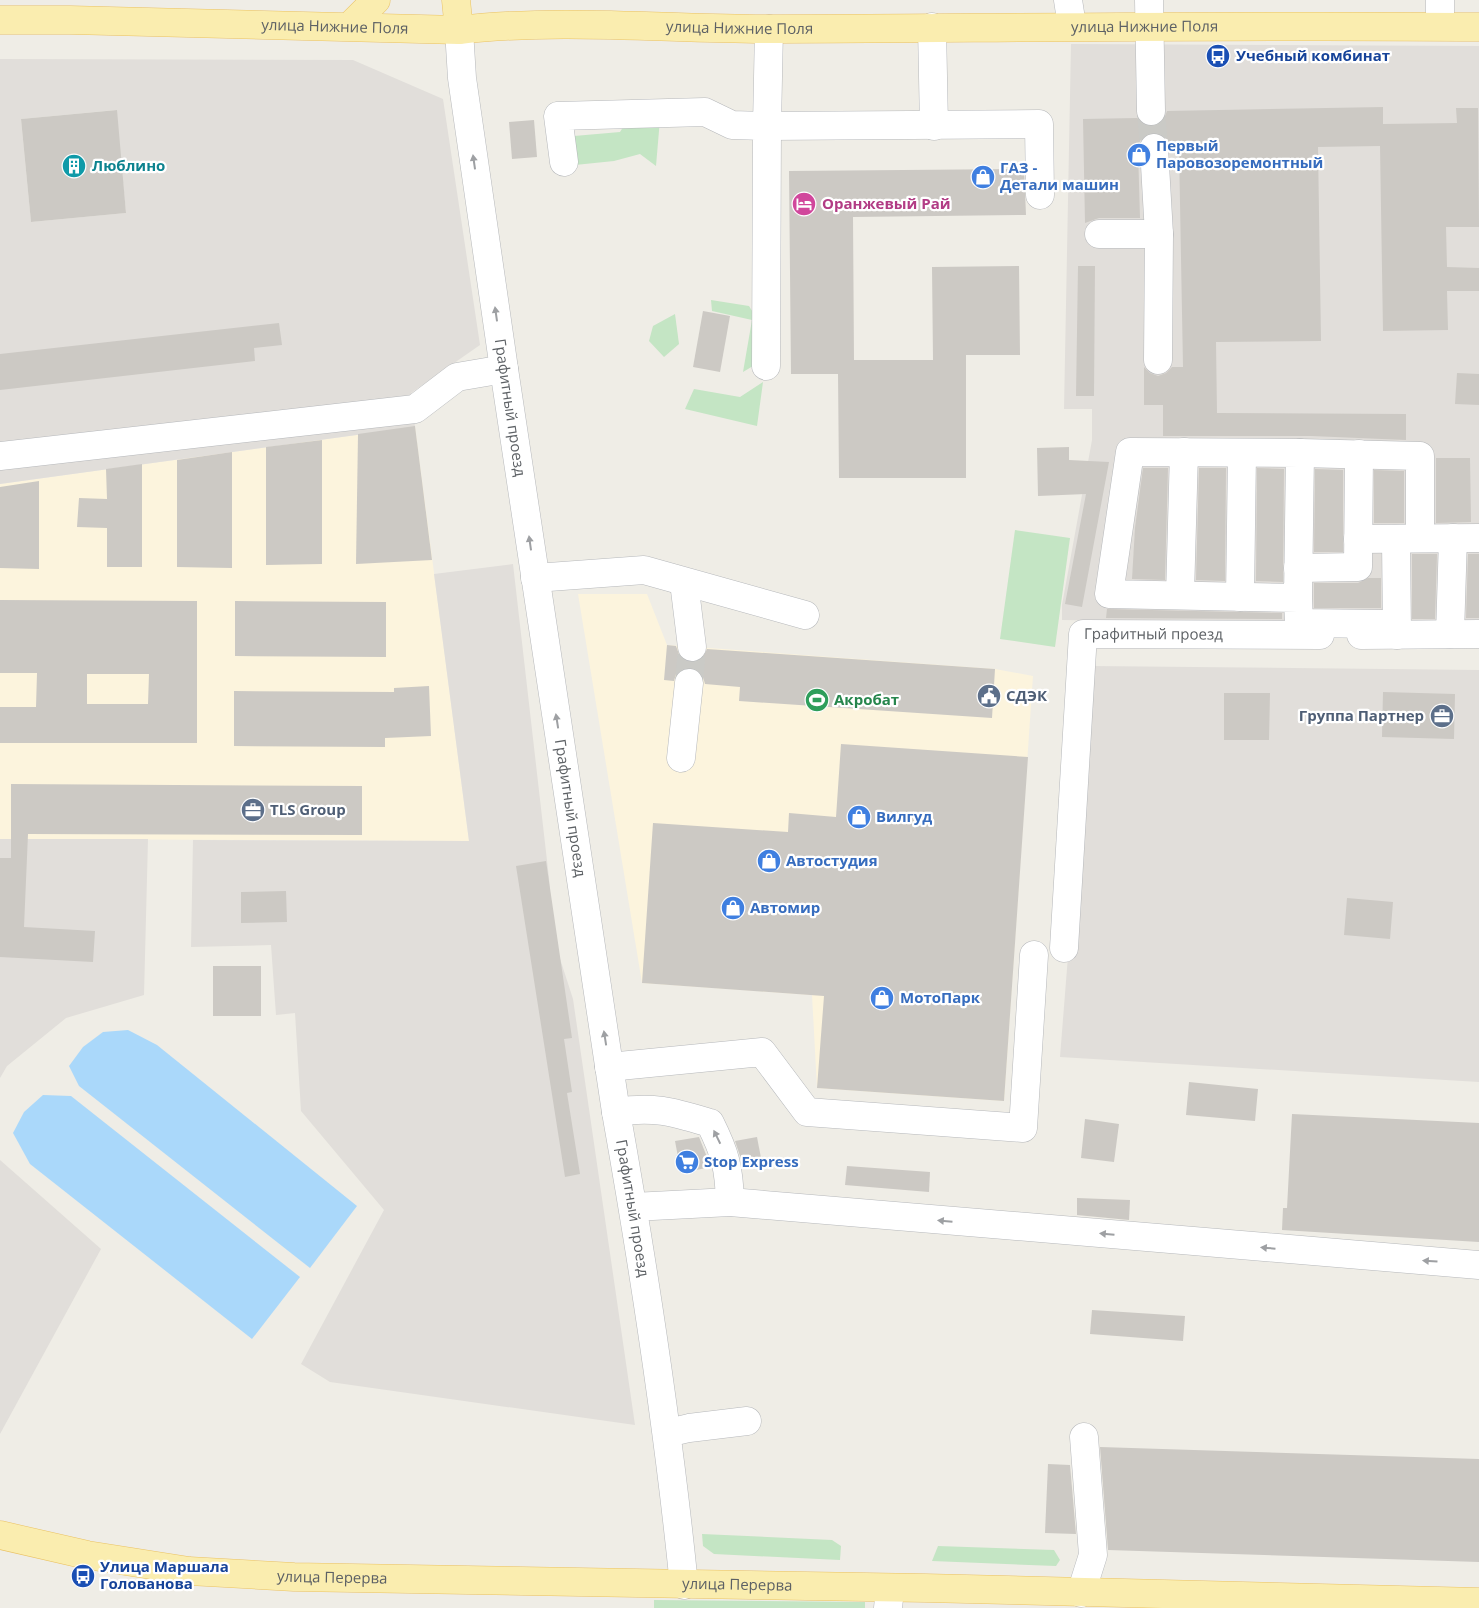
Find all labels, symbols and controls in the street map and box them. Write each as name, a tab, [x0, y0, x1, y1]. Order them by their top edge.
street label: улица Нижние Поля	[261, 14, 409, 38]
street label: улица Нижние Поля	[1071, 15, 1218, 36]
street label: улица Нижние Поля	[666, 16, 813, 38]
bus stop icon: Учебный комбинат	[1205, 43, 1231, 69]
place label: Учебный комбинат	[1236, 45, 1390, 65]
place label: Первый Паровозоремонтный	[1156, 135, 1323, 172]
shop icon: Первый Паровозоремонтный	[1126, 142, 1152, 168]
building icon: Люблино	[61, 153, 87, 179]
one-way arrow	[470, 153, 478, 169]
place label: Люблино	[92, 155, 165, 175]
place label: ГАЗ - Детали машин	[1000, 157, 1119, 194]
shop icon: ГАЗ - Детали машин	[970, 164, 996, 190]
hotel icon: Оранжевый Рай	[791, 191, 817, 217]
place label: Оранжевый Рай	[822, 193, 951, 213]
one-way arrow	[492, 305, 500, 321]
street label: Графитный проезд	[491, 337, 531, 478]
one-way arrow	[526, 535, 534, 551]
street label: Графитный проезд	[1084, 623, 1223, 644]
public building icon: СДЭК	[976, 683, 1002, 709]
place label: СДЭК	[1006, 685, 1048, 705]
sports icon: Акробат	[804, 687, 830, 713]
place label: Акробат	[834, 689, 899, 709]
office icon: Группа Партнер	[1429, 703, 1455, 729]
place label: Группа Партнер	[1299, 705, 1424, 725]
one-way arrow	[552, 713, 560, 729]
street label: Графитный проезд	[551, 738, 591, 878]
office icon: TLS Group	[240, 797, 266, 823]
place label: TLS Group	[270, 799, 346, 819]
shop icon: Вилгуд	[846, 804, 872, 830]
place label: Вилгуд	[876, 806, 932, 826]
shop icon: Автостудия	[756, 848, 782, 874]
place label: Автостудия	[786, 850, 878, 870]
shop icon: Автомир	[720, 895, 746, 921]
place label: Автомир	[750, 897, 820, 917]
shop icon: МотоПарк	[869, 985, 895, 1011]
place label: МотоПарк	[900, 987, 981, 1007]
one-way arrow	[600, 1030, 608, 1046]
one-way arrow	[713, 1130, 722, 1145]
street label: Графитный проезд	[612, 1138, 655, 1278]
supermarket icon: Stop Express	[674, 1149, 700, 1175]
place label: Stop Express	[704, 1151, 799, 1171]
one-way arrow	[936, 1217, 952, 1225]
one-way arrow	[1098, 1230, 1114, 1238]
one-way arrow	[1260, 1244, 1276, 1252]
one-way arrow	[1422, 1257, 1438, 1265]
place label: Улица Маршала Голованова	[100, 1556, 229, 1593]
bus stop icon: Улица Маршала Голованова	[70, 1563, 96, 1589]
street label: улица Перерва	[277, 1565, 388, 1588]
street label: улица Перерва	[682, 1573, 793, 1595]

